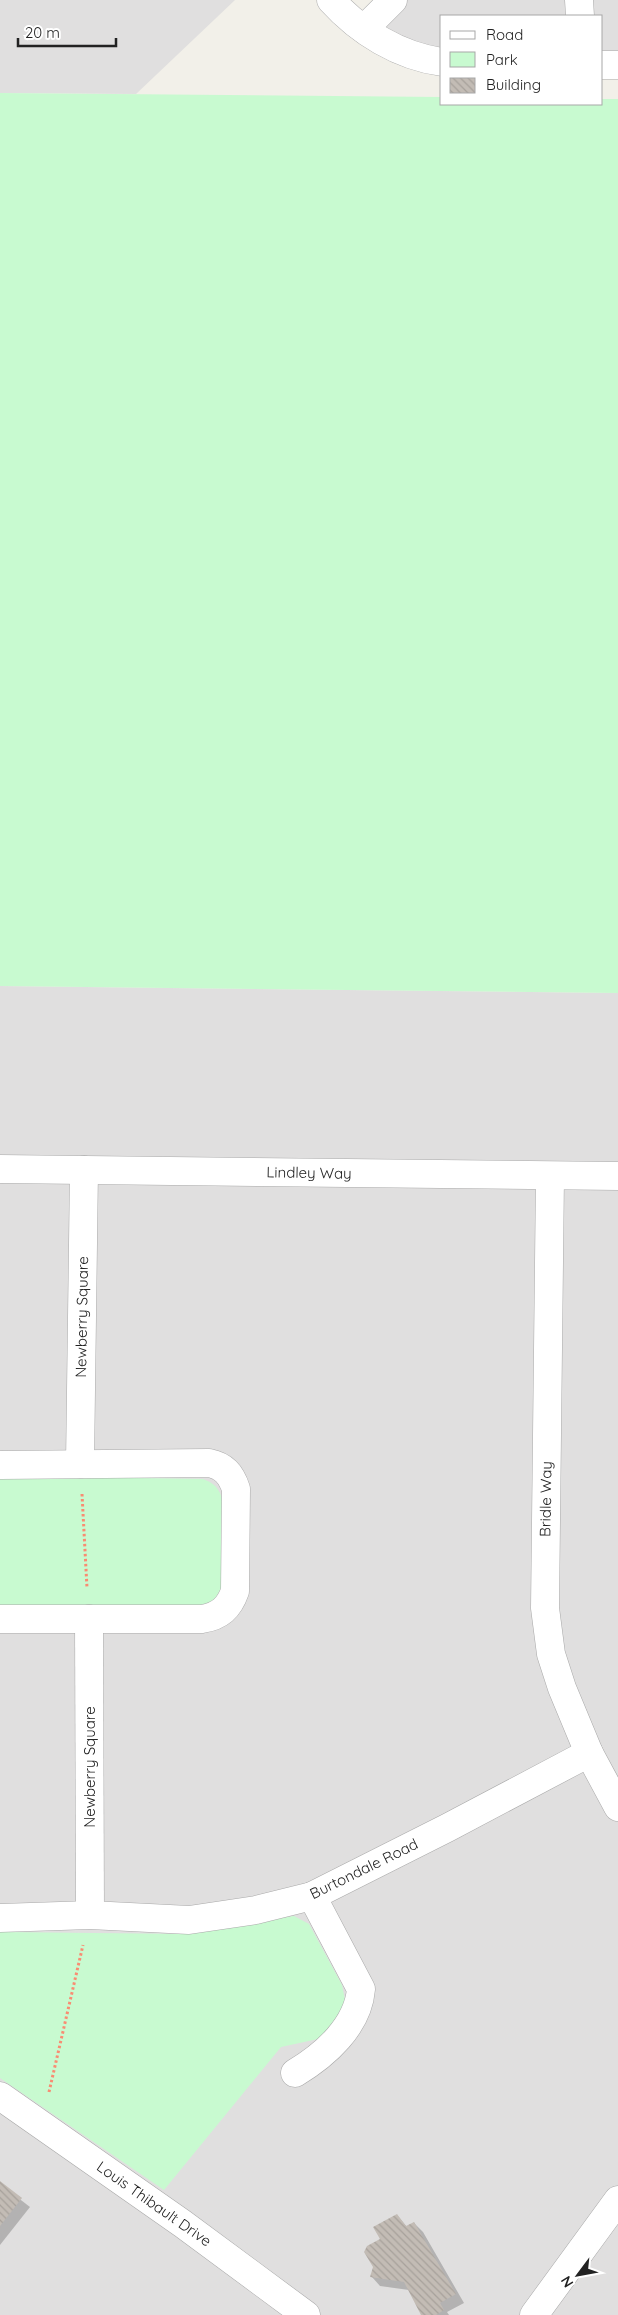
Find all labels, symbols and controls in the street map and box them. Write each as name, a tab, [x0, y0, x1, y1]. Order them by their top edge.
scale bar	[18, 15, 115, 47]
legend	[440, 15, 603, 105]
text: 20 m	[25, 23, 60, 42]
text: Road	[486, 25, 523, 44]
text: Park	[486, 50, 518, 69]
text: Building	[486, 75, 541, 94]
street label: Lindley Way	[266, 1162, 352, 1183]
street label: Newberry Square	[71, 1256, 92, 1378]
street label: Bridle Way	[535, 1461, 556, 1537]
street label: Newberry Square	[80, 1706, 99, 1828]
street label: Burtondale Road	[307, 1834, 421, 1903]
street label: Louis Thibault Drive	[93, 2157, 215, 2250]
north arrow	[553, 2250, 603, 2300]
text: N	[557, 2273, 577, 2291]

